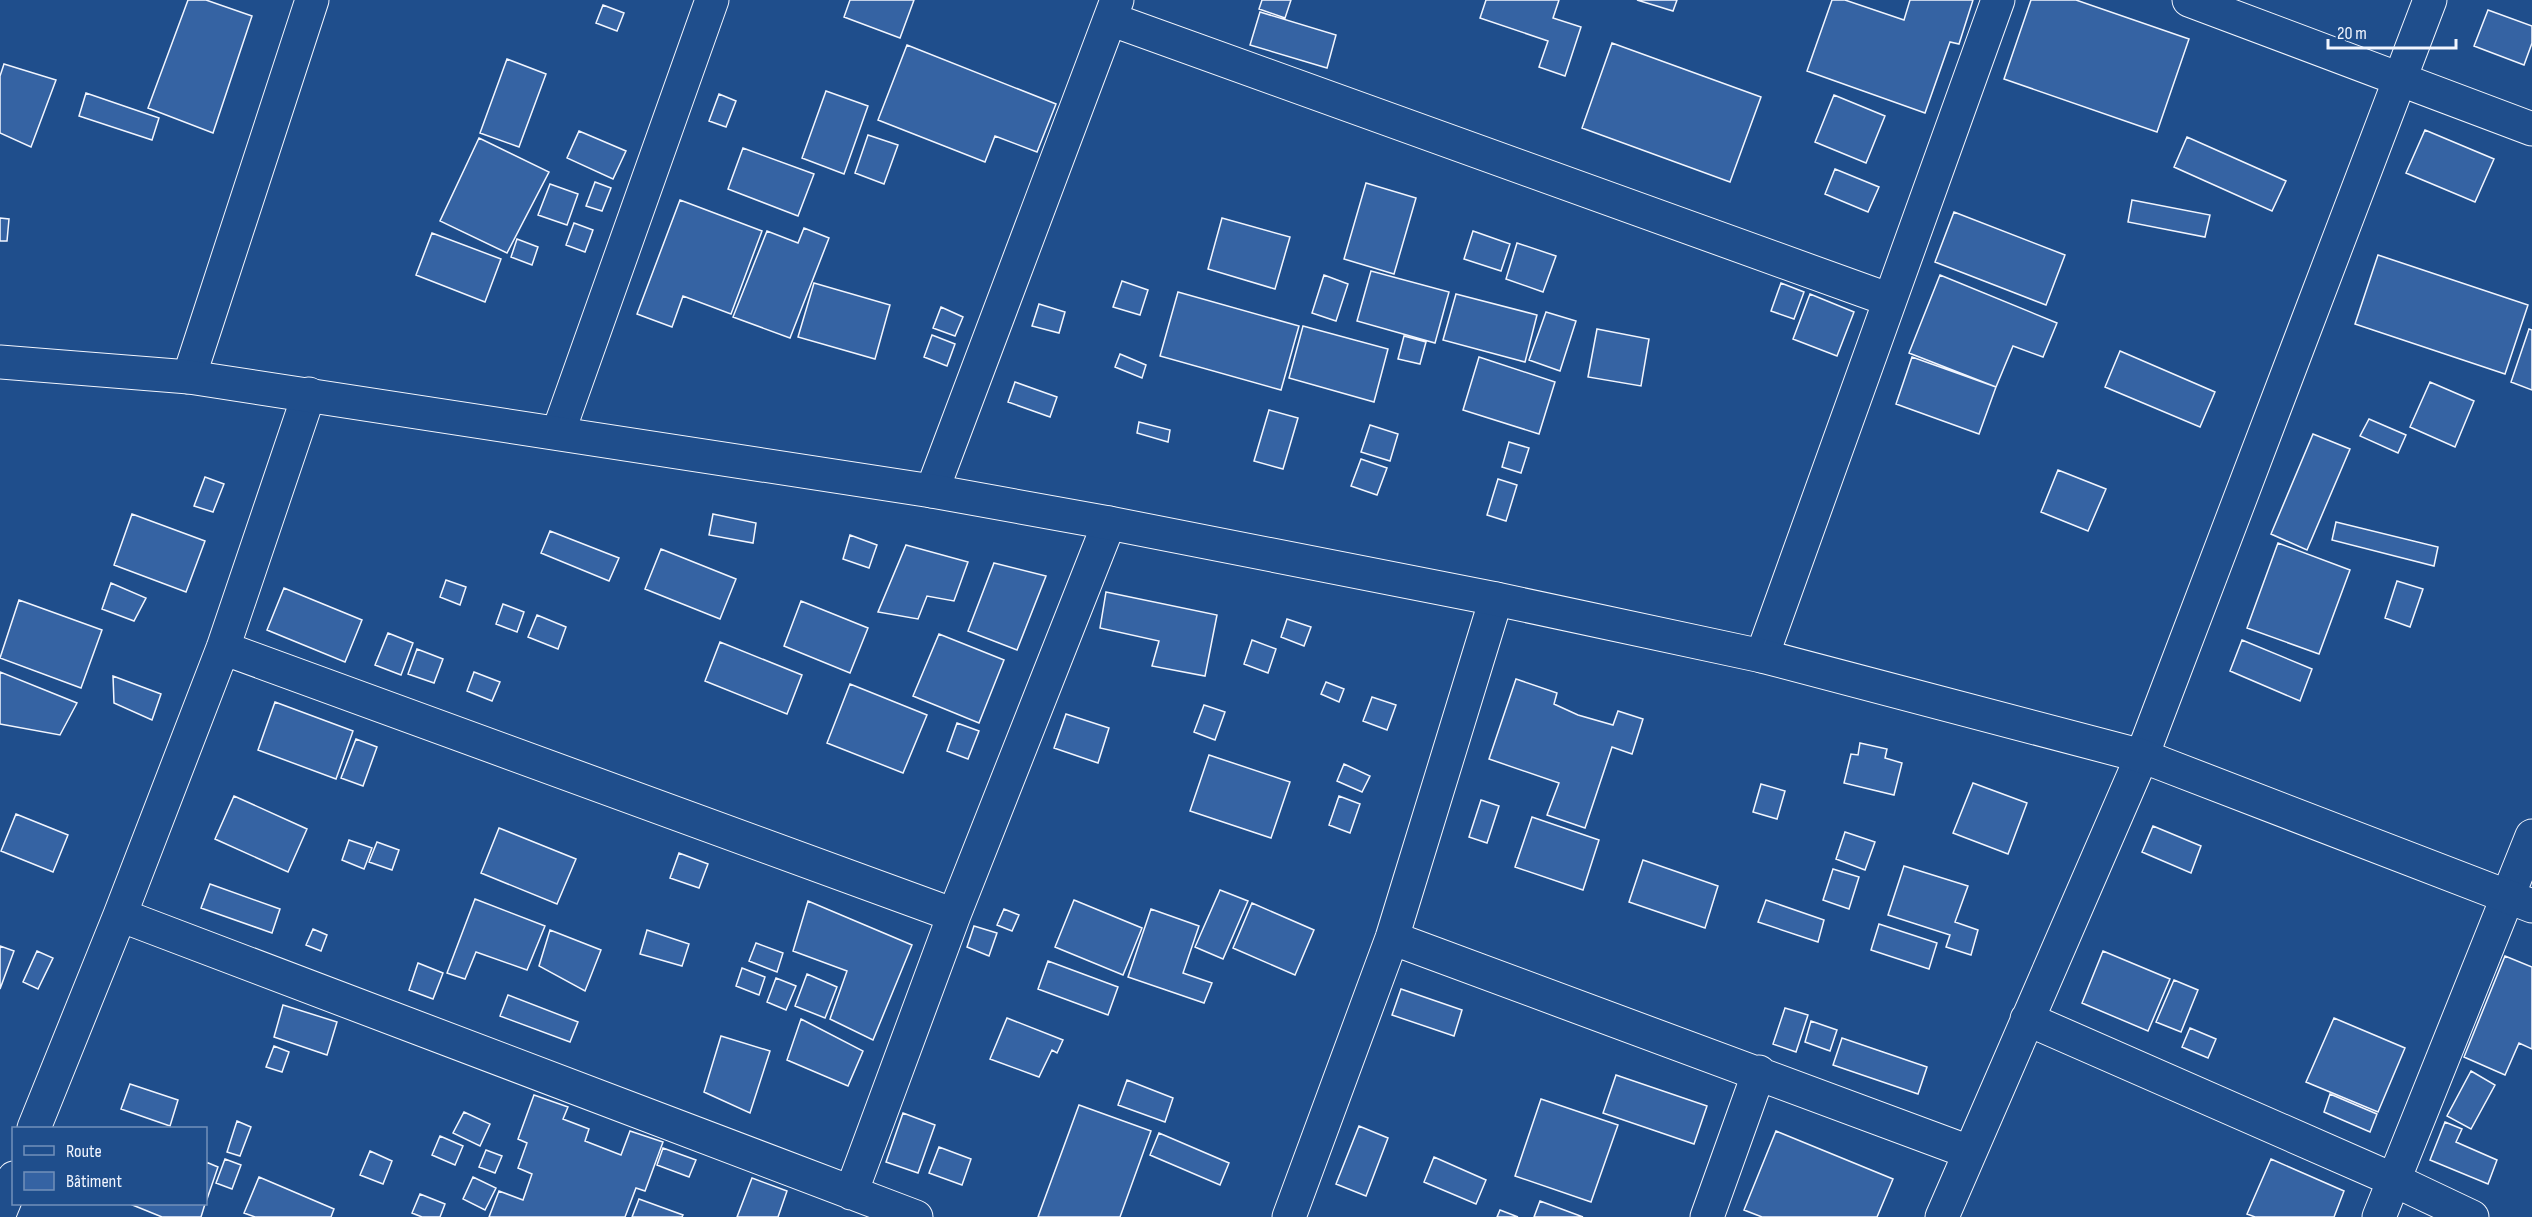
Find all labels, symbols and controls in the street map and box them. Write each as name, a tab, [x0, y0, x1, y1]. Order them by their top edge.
scale bar	[2328, 12, 2456, 50]
text: 20 m	[2337, 23, 2367, 44]
legend	[12, 1127, 207, 1205]
text: Route	[66, 1141, 102, 1162]
text: Bâtiment	[66, 1171, 122, 1192]

